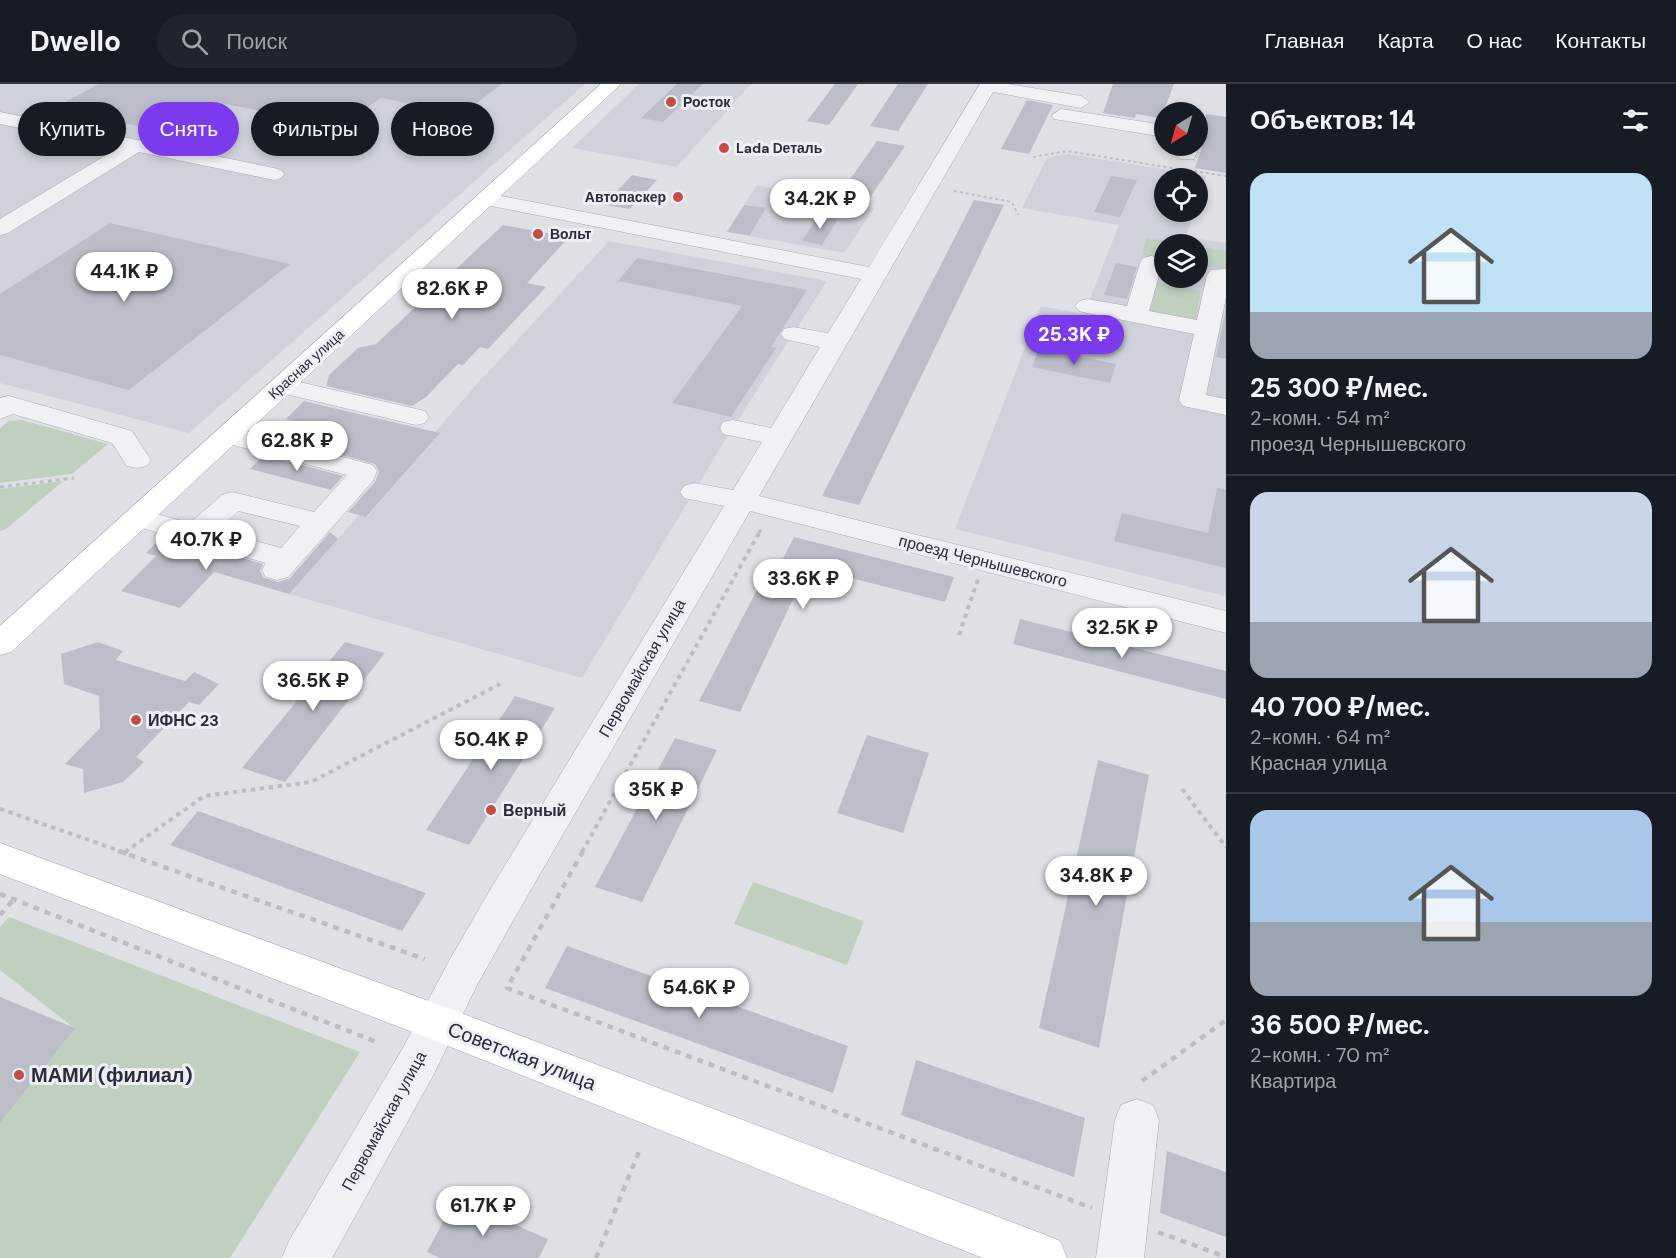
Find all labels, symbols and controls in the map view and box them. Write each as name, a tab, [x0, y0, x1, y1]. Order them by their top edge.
search box	[157, 14, 577, 68]
text: Dwello	[30, 23, 121, 60]
icon: search	[178, 25, 211, 58]
text: Поиск	[226, 27, 287, 56]
text: Главная	[1264, 27, 1344, 55]
text: Карта	[1377, 27, 1434, 55]
text: О нас	[1467, 27, 1522, 55]
text: Контакты	[1555, 27, 1646, 55]
place label: Росток	[683, 93, 731, 111]
marker: Росток	[664, 95, 678, 109]
chip: Купить	[18, 102, 126, 156]
chip: Снять	[138, 102, 239, 156]
chip: Фильтры	[251, 102, 379, 156]
chip: Новое	[391, 102, 494, 156]
north arrow	[1154, 102, 1208, 156]
map controls	[1154, 102, 1208, 288]
text: Объектов: 14	[1250, 103, 1416, 137]
icon: filters	[1619, 104, 1652, 137]
place label: Lada Dеталь	[736, 139, 823, 157]
marker: Lada Dеталь	[717, 141, 731, 155]
button: locate	[1154, 168, 1208, 222]
pin: 34.2K ₽	[765, 179, 875, 230]
text: 34.2K ₽	[784, 185, 856, 211]
place label: Автопаскер	[585, 188, 666, 206]
marker: Автопаскер	[671, 190, 685, 204]
icon: home	[1397, 212, 1505, 320]
place label: Вольт	[550, 225, 592, 243]
marker: Вольт	[531, 227, 545, 241]
button: layers	[1154, 234, 1208, 288]
pin: 44.1K ₽	[69, 252, 179, 303]
text: 44.1K ₽	[90, 258, 158, 284]
pin: 82.6K ₽	[397, 269, 507, 320]
text: 82.6K ₽	[416, 275, 488, 301]
pin: 25.3K ₽	[1019, 315, 1129, 366]
text: 25.3K ₽	[1038, 321, 1110, 347]
street label: Красная улица	[264, 325, 348, 403]
text: 25 300 ₽/мес.	[1250, 371, 1428, 405]
text: 2-комн. · 54 m²	[1250, 405, 1390, 431]
pin: 62.8K ₽	[242, 421, 352, 472]
text: 62.8K ₽	[261, 427, 333, 453]
text: проезд Чернышевского	[1250, 431, 1466, 457]
pin: 40.7K ₽	[151, 520, 261, 571]
text: 40.7K ₽	[170, 526, 242, 552]
street label: проезд Чернышевского	[897, 530, 1070, 592]
icon: home	[1397, 531, 1505, 639]
pin: 33.6K ₽	[748, 559, 858, 610]
text: 33.6K ₽	[767, 565, 839, 591]
street label: Первомайская улица	[594, 595, 690, 741]
pin: 32.5K ₽	[1067, 608, 1177, 659]
text: 32.5K ₽	[1086, 614, 1158, 640]
pin: 36.5K ₽	[258, 661, 368, 712]
text: 36.5K ₽	[277, 667, 349, 693]
text: 40 700 ₽/мес.	[1250, 690, 1430, 724]
place label: ИФНС 23	[148, 710, 219, 731]
marker: ИФНС 23	[129, 713, 143, 727]
pin: 50.4K ₽	[436, 720, 546, 771]
text: 2-комн. · 64 m²	[1250, 724, 1390, 750]
text: 50.4K ₽	[454, 726, 528, 752]
text: Красная улица	[1250, 750, 1387, 776]
pin: 35K ₽	[614, 770, 698, 821]
text: 35K ₽	[628, 776, 684, 802]
place label: Верный	[503, 800, 566, 821]
marker: Верный	[484, 803, 498, 817]
icon: home	[1397, 849, 1505, 957]
pin: 34.8K ₽	[1041, 856, 1151, 907]
text: 34.8K ₽	[1059, 862, 1133, 888]
pin: 54.6K ₽	[644, 968, 754, 1019]
text: 54.6K ₽	[662, 974, 736, 1000]
text: 36 500 ₽/мес.	[1250, 1008, 1430, 1042]
street label: Советская улица	[444, 1016, 601, 1097]
text: 2-комн. · 70 m²	[1250, 1042, 1390, 1068]
street label: Первомайская улица	[337, 1047, 431, 1195]
place label: МАМИ (филиал)	[31, 1062, 193, 1088]
marker: МАМИ (филиал)	[12, 1068, 26, 1082]
text: Квартира	[1250, 1068, 1336, 1094]
pin: 61.7K ₽	[428, 1186, 538, 1237]
text: 61.7K ₽	[450, 1192, 516, 1218]

